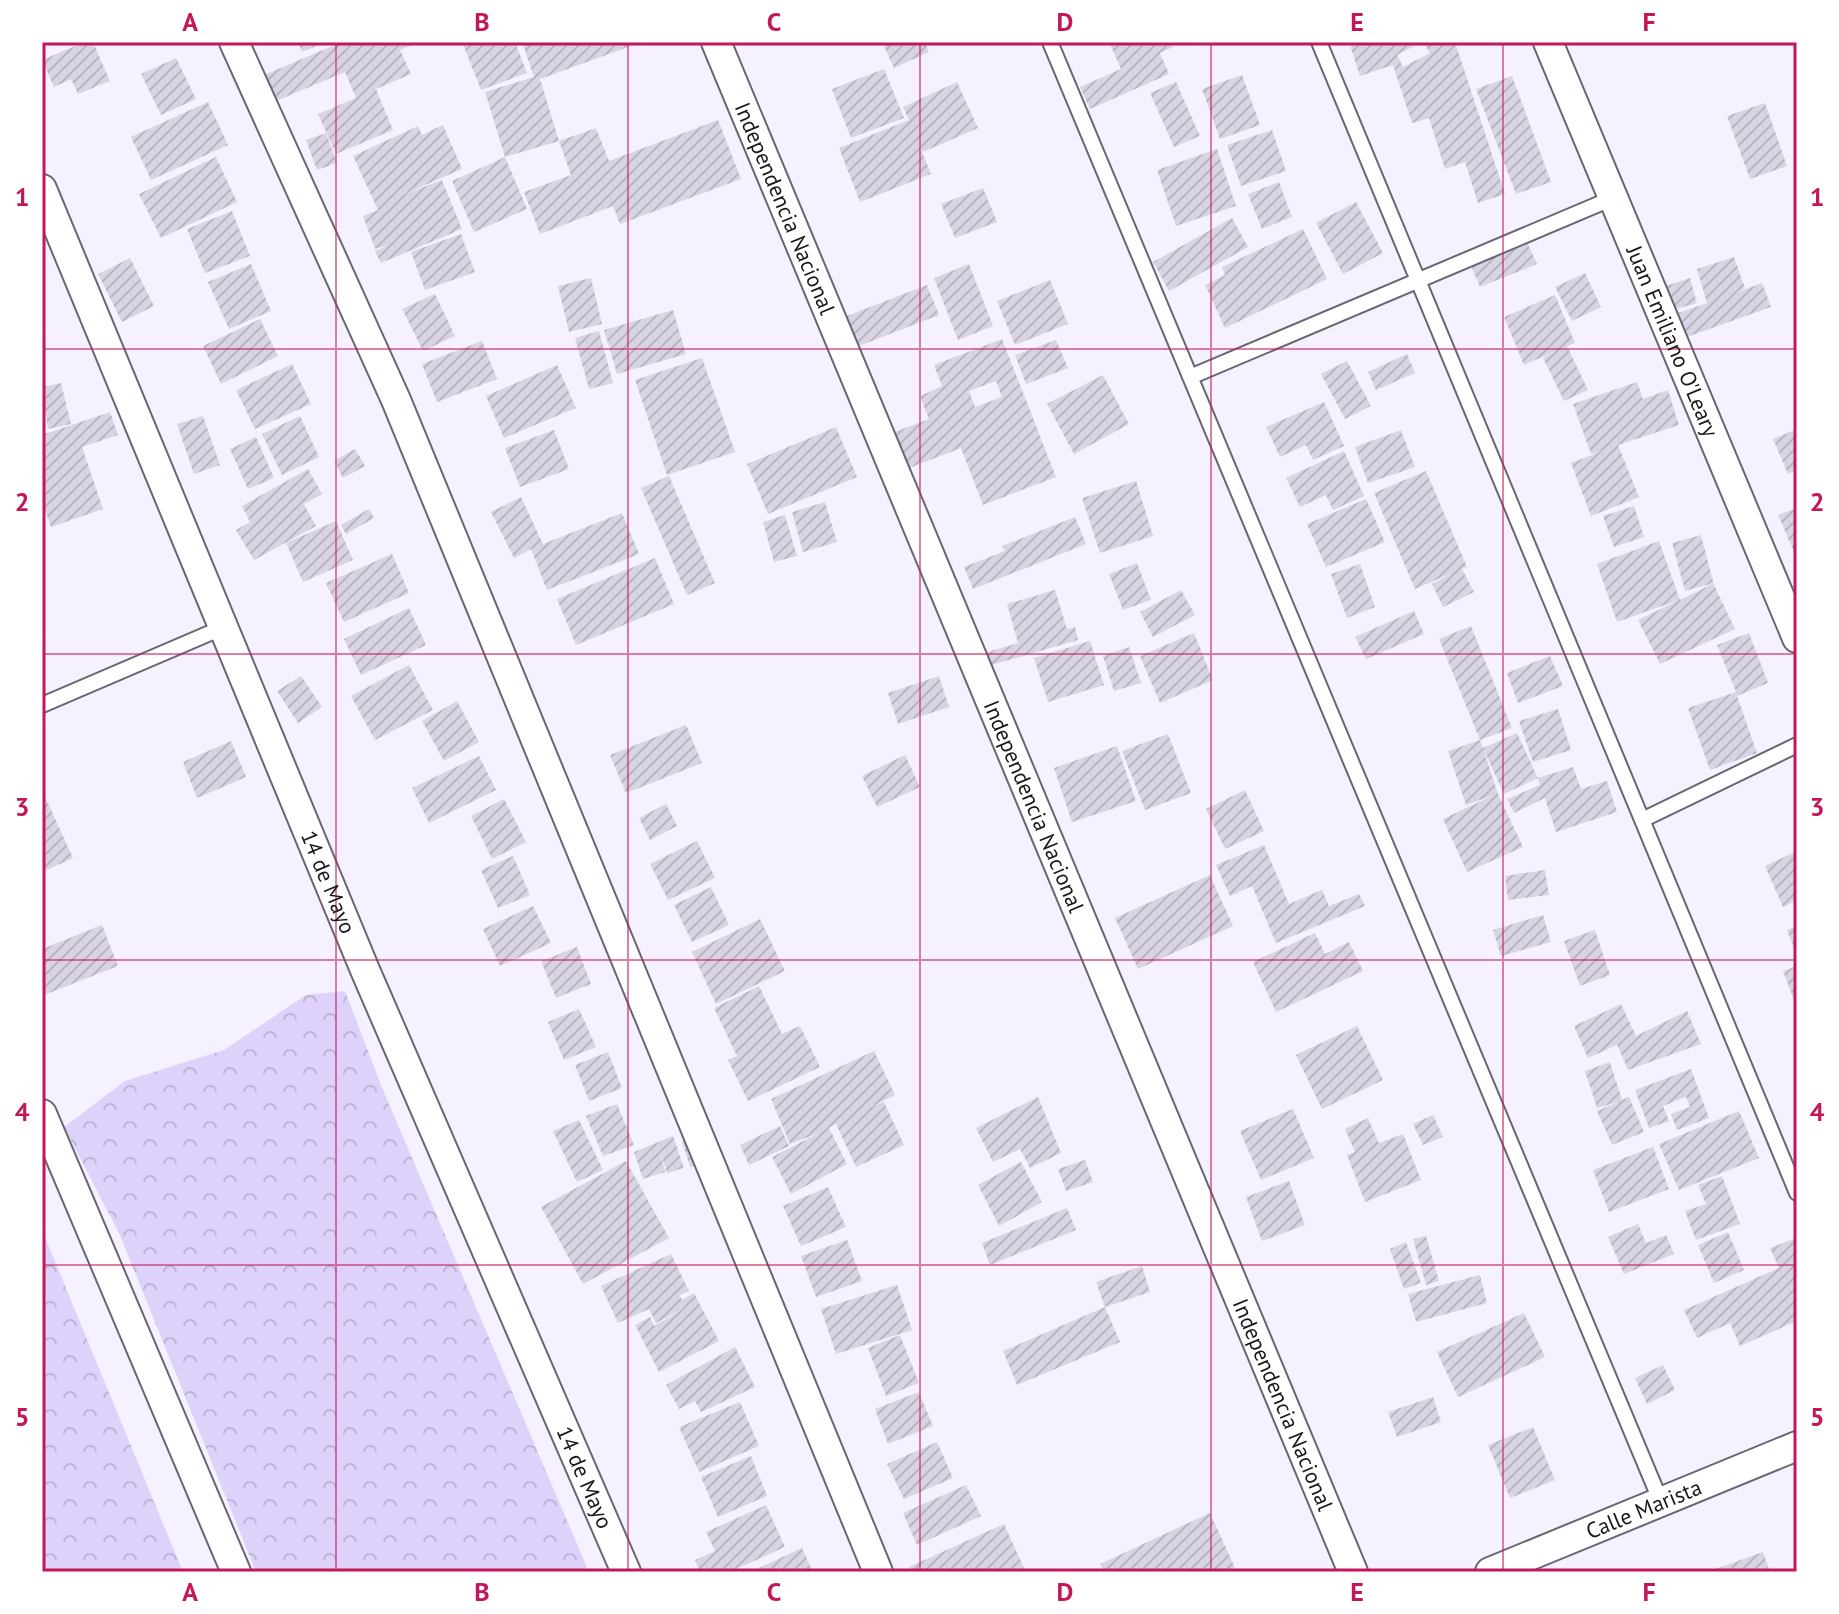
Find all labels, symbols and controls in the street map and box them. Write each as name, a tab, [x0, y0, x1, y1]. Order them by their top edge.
text: A	[182, 5, 198, 38]
text: B	[474, 5, 490, 38]
text: C	[767, 5, 781, 38]
text: D	[1057, 5, 1073, 38]
text: E	[1350, 5, 1364, 38]
text: F	[1642, 5, 1656, 38]
street label: Independencia Nacional	[729, 98, 842, 319]
text: 1	[15, 180, 29, 213]
text: 1	[1810, 180, 1824, 213]
street label: Juan Emiliano O'Leary	[1620, 240, 1726, 441]
text: 2	[15, 485, 29, 518]
text: 2	[1810, 485, 1824, 518]
street label: Independencia Nacional	[978, 696, 1091, 917]
text: 3	[15, 790, 29, 823]
text: 3	[1810, 790, 1824, 823]
street label: 14 de Mayo	[295, 826, 362, 938]
text: 4	[15, 1095, 30, 1128]
text: 4	[1810, 1095, 1825, 1128]
street label: Independencia Nacional	[1227, 1294, 1340, 1515]
text: 5	[15, 1400, 29, 1433]
text: 5	[1810, 1400, 1824, 1433]
street label: 14 de Mayo	[550, 1422, 619, 1533]
street label: Calle Marista	[1582, 1473, 1706, 1545]
text: A	[182, 1575, 198, 1608]
text: B	[474, 1575, 490, 1608]
text: C	[767, 1575, 781, 1608]
text: D	[1057, 1575, 1073, 1608]
text: E	[1350, 1575, 1364, 1608]
text: F	[1642, 1575, 1656, 1608]

